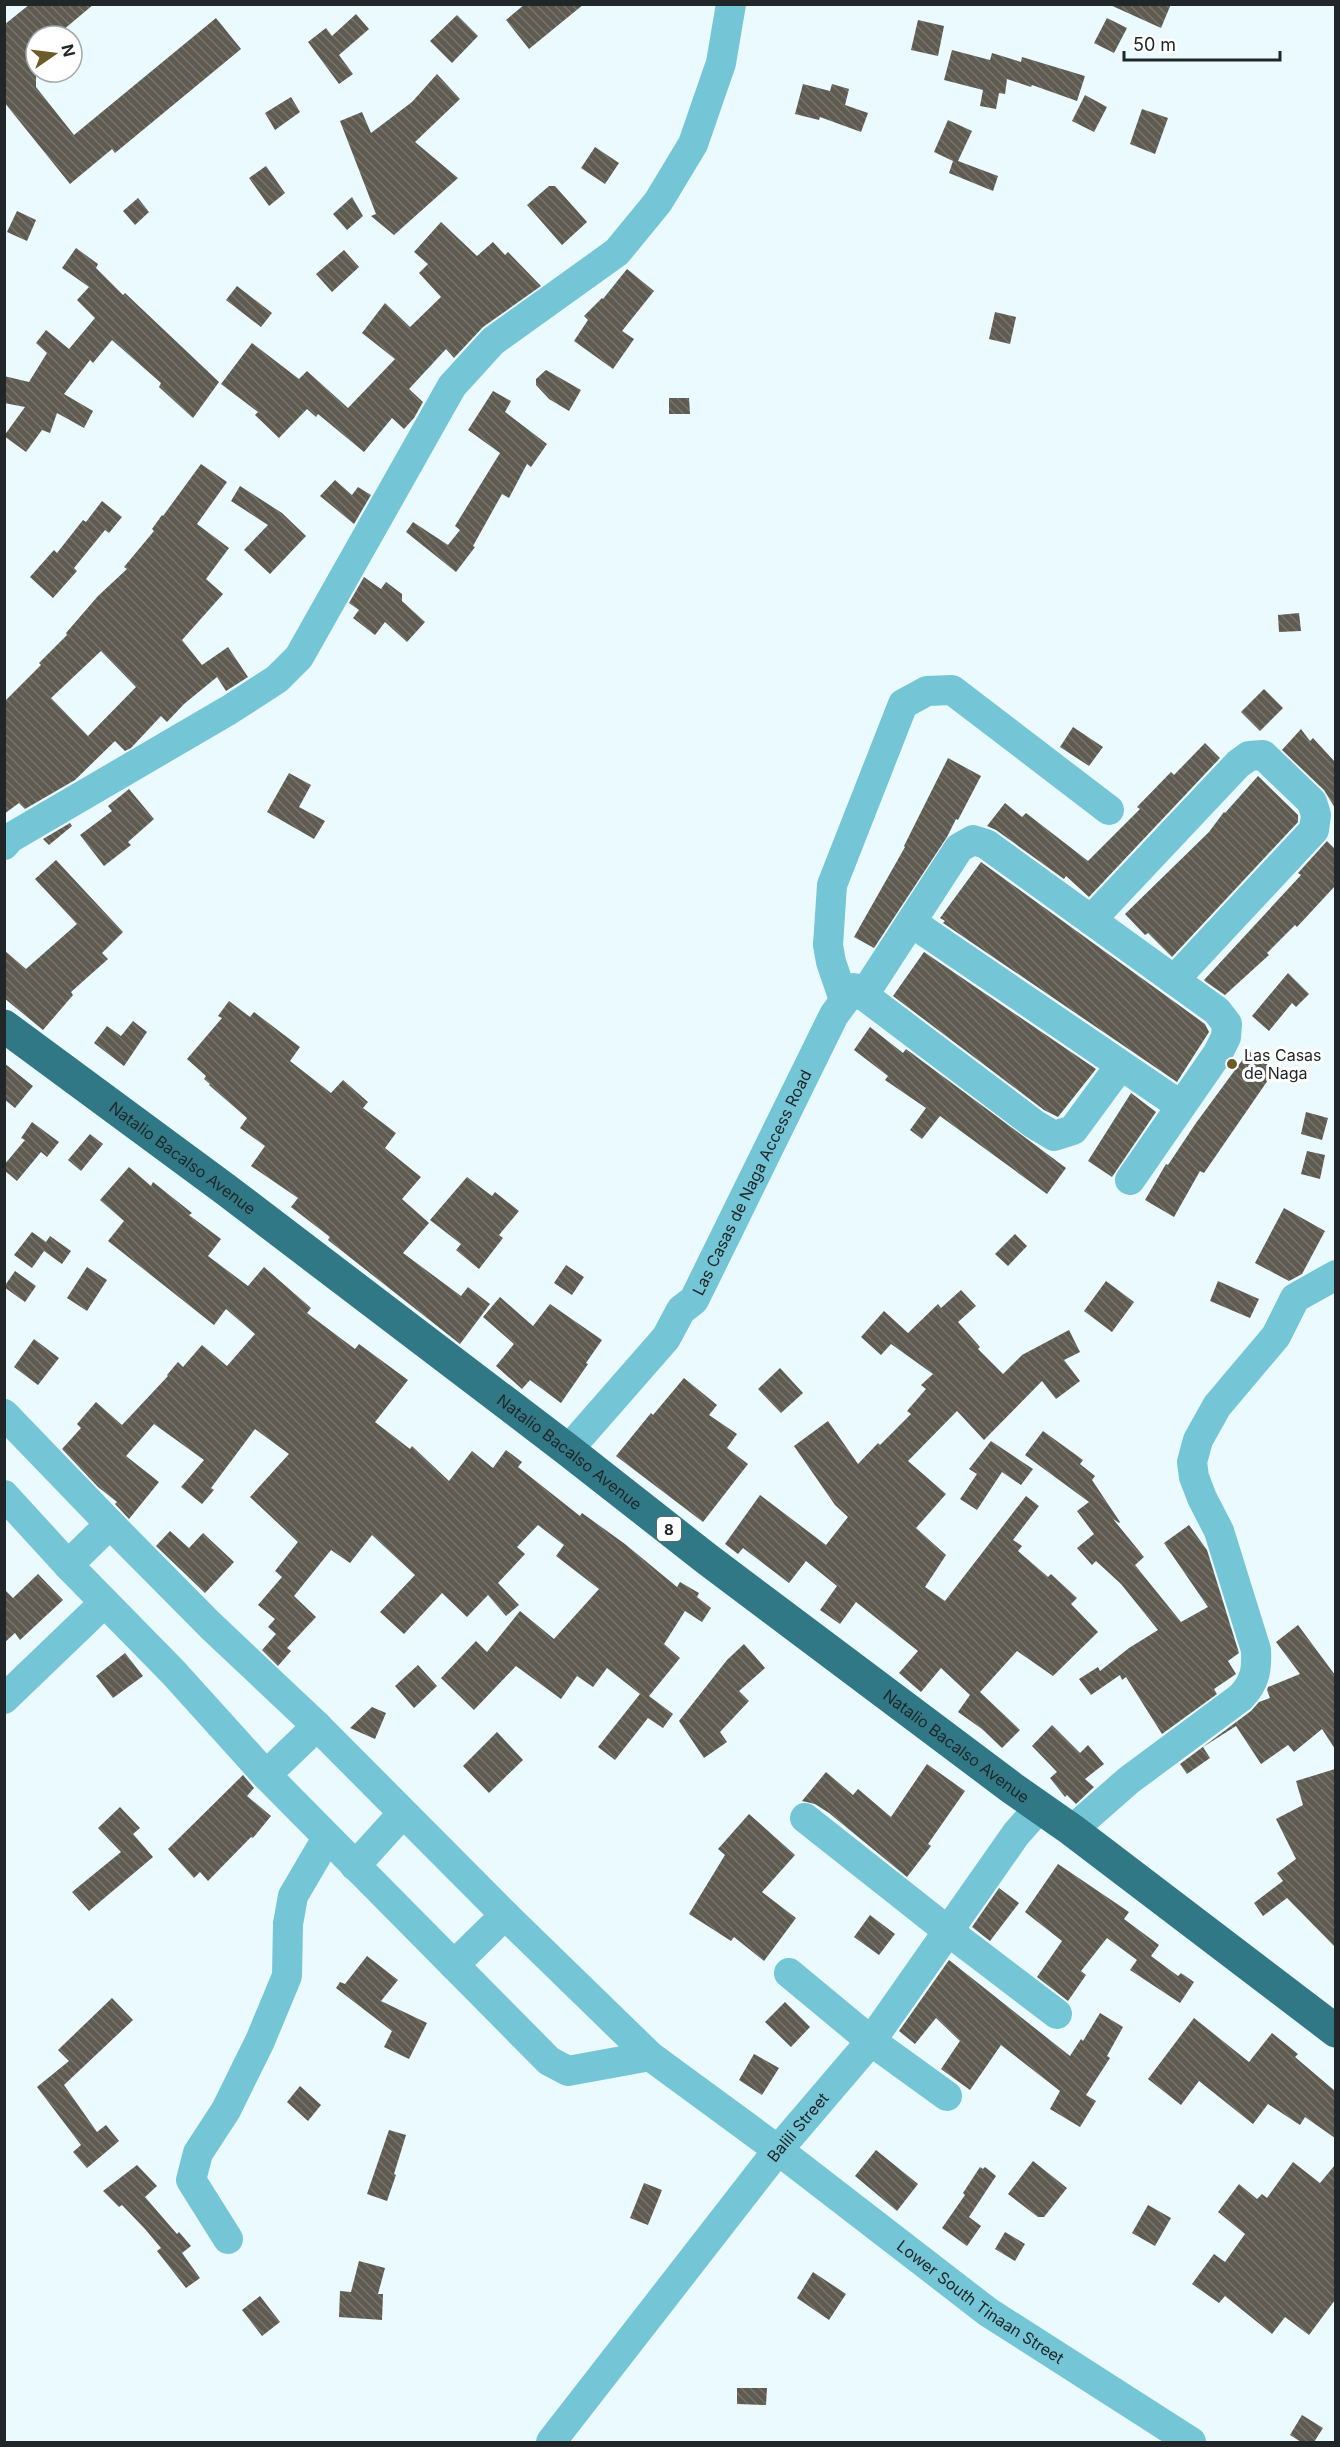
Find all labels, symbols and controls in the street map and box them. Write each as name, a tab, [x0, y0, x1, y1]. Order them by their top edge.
north arrow	[24, 24, 84, 84]
scale bar	[1124, 24, 1280, 62]
text: 50 m	[1133, 34, 1176, 55]
text: N	[57, 42, 80, 59]
place label: Las Casas de Naga	[1244, 1045, 1322, 1083]
marker: Las Casas de Naga	[1225, 1057, 1239, 1071]
street label: Las Casas de Naga Access Road	[688, 1066, 816, 1298]
street label: Natalio Bacalso Avenue	[105, 1097, 260, 1219]
street label: Natalio Bacalso Avenue	[493, 1390, 646, 1514]
road number: 8	[657, 1517, 681, 1541]
street label: Natalio Bacalso Avenue	[879, 1685, 1033, 1807]
street label: Balili Street	[763, 2088, 833, 2166]
street label: Lower South Tinaan Street	[893, 2236, 1068, 2368]

